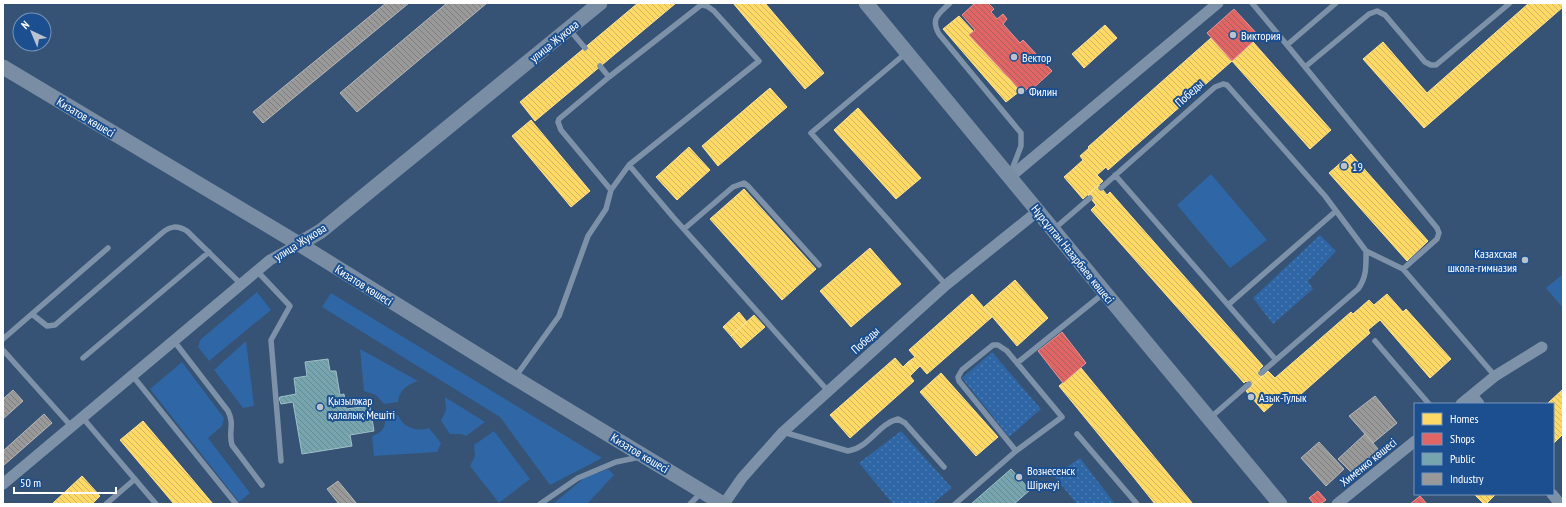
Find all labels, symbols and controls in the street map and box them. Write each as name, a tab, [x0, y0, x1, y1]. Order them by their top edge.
north arrow	[12, 12, 52, 52]
street label: улица Жукова	[526, 17, 582, 65]
text: N	[18, 18, 32, 32]
place label: Виктория	[1241, 28, 1281, 43]
marker: Виктория	[1228, 30, 1238, 40]
place label: Вектор	[1022, 50, 1051, 65]
marker: Вектор	[1009, 52, 1019, 62]
street label: Победы	[1172, 76, 1206, 110]
place label: Филин	[1029, 84, 1057, 99]
marker: Филин	[1016, 86, 1026, 96]
street label: Кизатов көшесі	[54, 94, 118, 140]
place label: 19	[1352, 159, 1363, 174]
marker: 19	[1339, 161, 1349, 171]
street label: Нұрсұлтан Назарбаев көшесі	[1028, 201, 1118, 307]
street label: улица Жукова	[271, 220, 329, 264]
place label: Казахская школа-гимназия	[1448, 246, 1517, 275]
marker: Казахская школа-гимназия	[1520, 255, 1530, 265]
street label: Кизатов көшесі	[332, 261, 396, 309]
street label: Победы	[848, 323, 882, 357]
place label: Азык-Тулык	[1259, 390, 1307, 405]
marker: Азык-Тулык	[1246, 392, 1256, 402]
place label: Қызылжар қалалық Мешіті	[328, 393, 395, 422]
marker: Қызылжар қалалық Мешіті	[315, 402, 325, 412]
legend	[1414, 403, 1554, 495]
text: Homes	[1450, 411, 1478, 426]
street label: Кизатов көшесі	[608, 430, 672, 476]
text: Shops	[1450, 431, 1475, 446]
street label: Хименко көшесі	[1337, 435, 1399, 489]
text: Public	[1450, 451, 1476, 466]
place label: Вознесенск Шіркеуі	[1027, 463, 1076, 492]
scale bar	[14, 469, 116, 495]
text: Industry	[1450, 471, 1484, 486]
marker: Вознесенск Шіркеуі	[1014, 472, 1024, 482]
text: 50 m	[20, 475, 41, 490]

